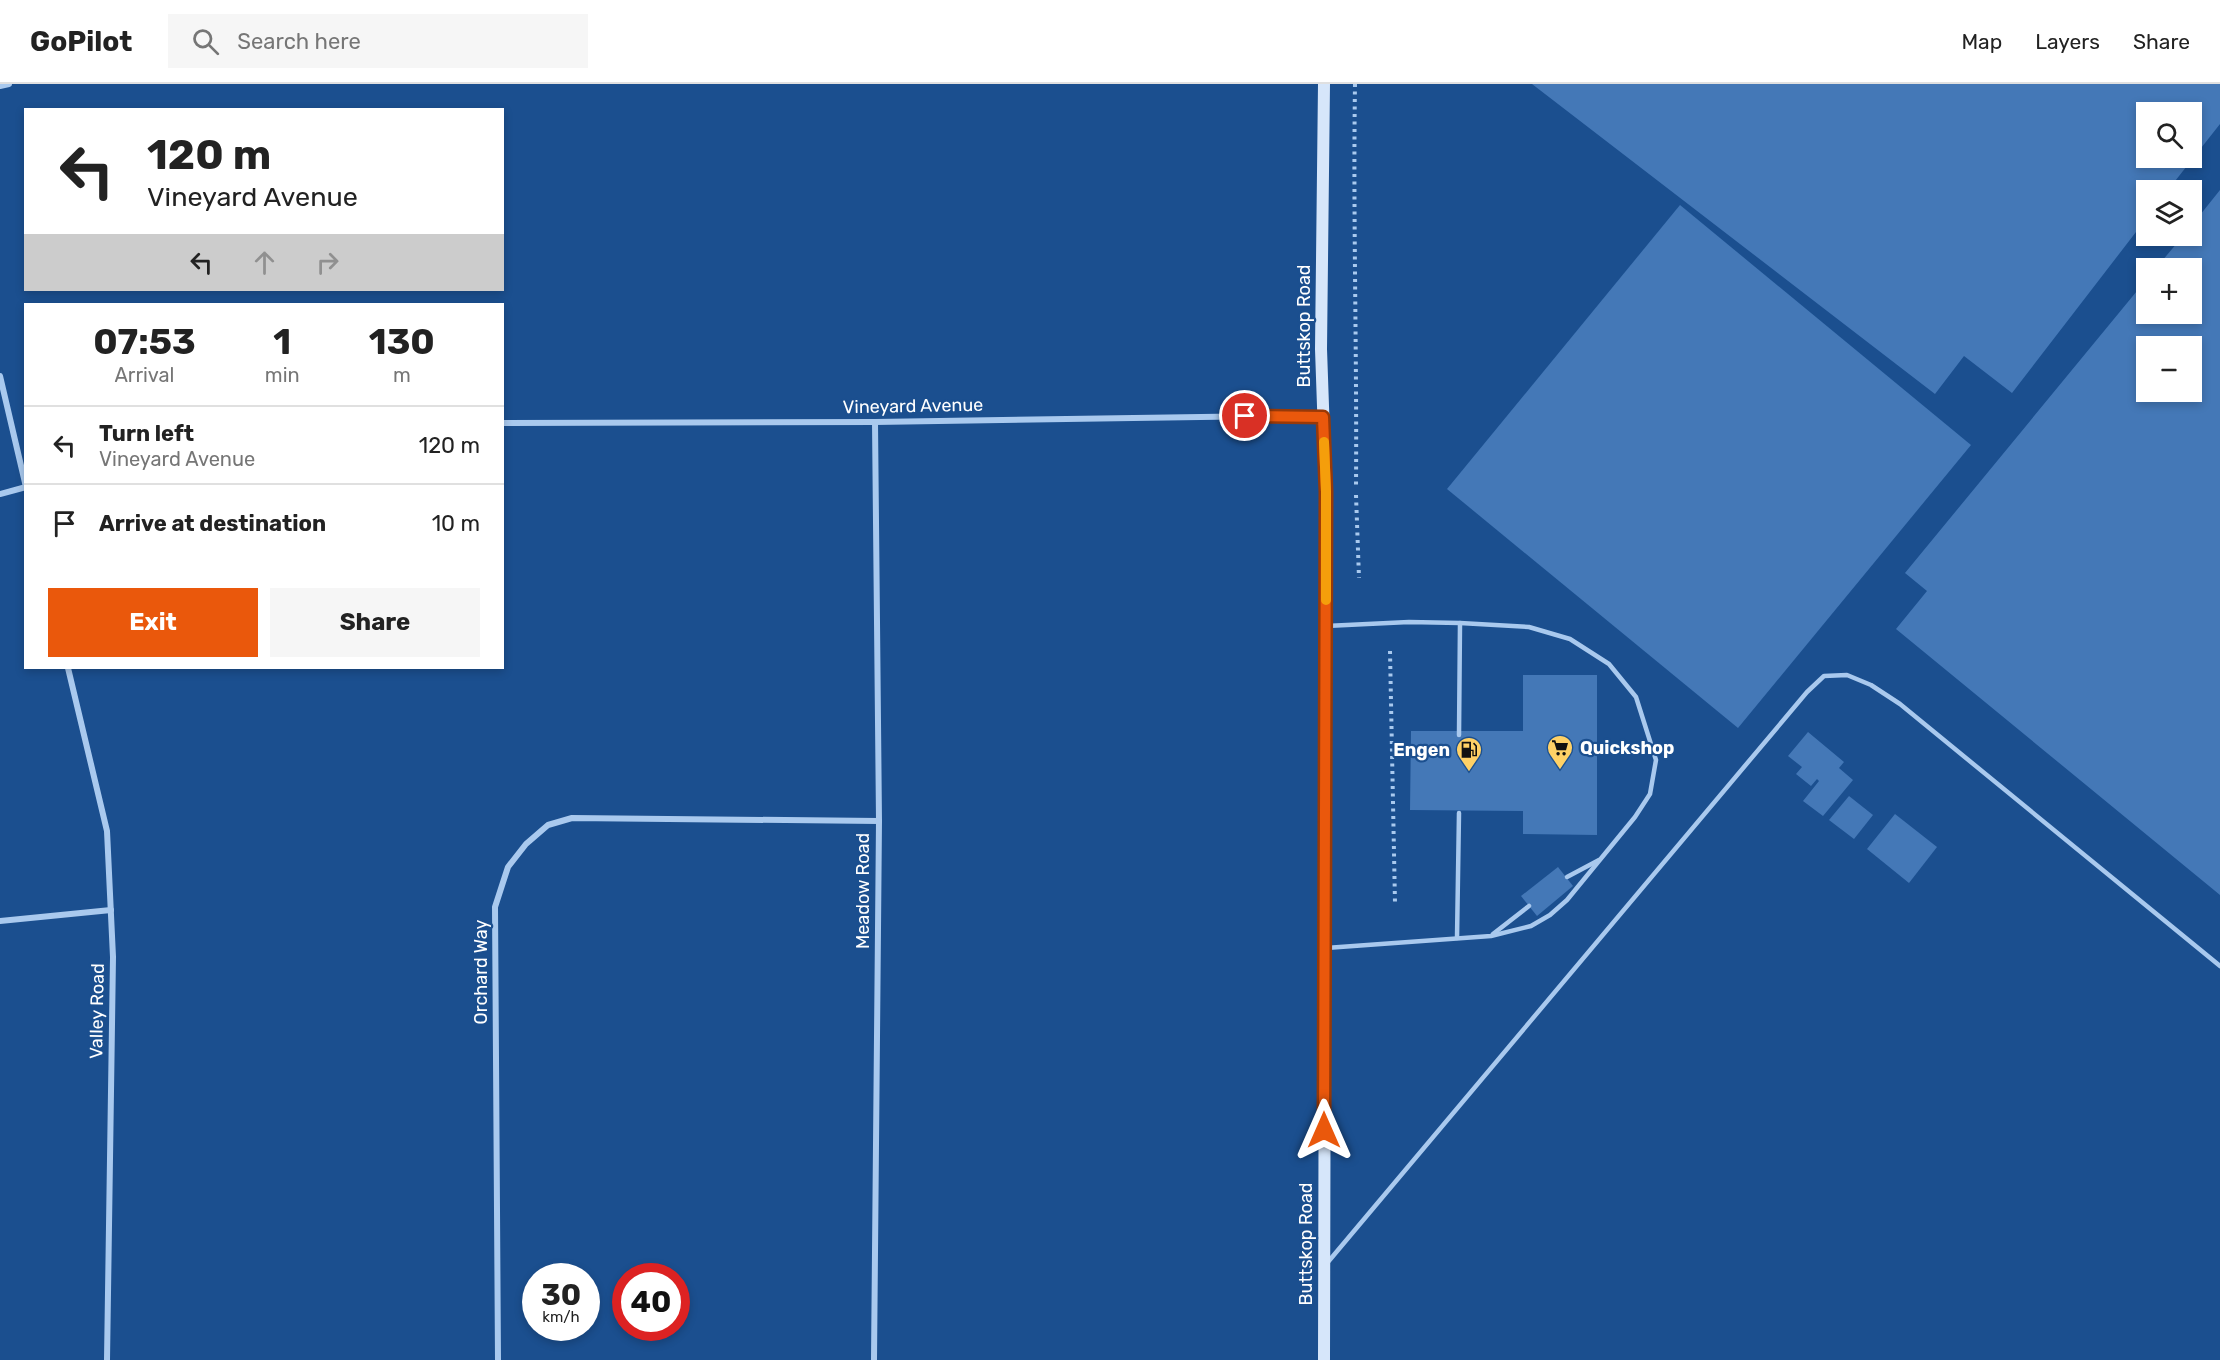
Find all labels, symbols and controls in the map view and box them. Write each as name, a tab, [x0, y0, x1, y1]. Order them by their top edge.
search box	[168, 14, 588, 68]
text: GoPilot	[30, 25, 132, 58]
icon: search	[189, 25, 222, 58]
text: Search here	[237, 28, 361, 55]
text: Map	[1961, 29, 2002, 54]
text: Layers	[2035, 29, 2100, 54]
text: Share	[2133, 29, 2190, 54]
map controls	[2136, 102, 2202, 402]
button: search	[2136, 102, 2202, 168]
text: 120 m	[147, 130, 271, 180]
icon: left	[48, 132, 126, 210]
button: layers	[2136, 180, 2202, 246]
text: Vineyard Avenue	[147, 181, 358, 213]
icon: left	[185, 246, 218, 279]
icon: ahead	[248, 246, 281, 279]
icon: right	[311, 246, 344, 279]
button: +	[2136, 258, 2202, 324]
street label: Buttskop Road	[1293, 264, 1315, 388]
text: 07:53	[93, 320, 196, 363]
text: 1	[273, 320, 291, 363]
text: 130	[369, 320, 435, 363]
button: −	[2136, 336, 2202, 402]
text: Arrival	[114, 363, 174, 387]
text: min	[265, 363, 300, 387]
text: m	[393, 363, 411, 387]
pin	[1219, 390, 1270, 441]
street label: Vineyard Avenue	[843, 394, 983, 418]
icon: arrive	[1228, 399, 1261, 432]
text: Turn left	[99, 420, 194, 447]
icon: left	[48, 429, 81, 462]
text: 120 m	[419, 432, 480, 459]
text: Vineyard Avenue	[99, 447, 255, 471]
icon: arrive	[48, 507, 81, 540]
text: Arrive at destination	[99, 510, 326, 537]
text: 10 m	[432, 510, 480, 537]
button: Exit	[48, 588, 258, 657]
button: Share	[270, 588, 480, 657]
supermarket icon: Quickshop	[1545, 733, 1575, 771]
fuel station icon: Engen	[1454, 735, 1484, 773]
place label: Quickshop	[1580, 737, 1674, 759]
place label: Engen	[1393, 739, 1450, 761]
street label: Meadow Road	[852, 833, 874, 949]
street label: Orchard Way	[470, 920, 492, 1024]
street label: Valley Road	[85, 963, 109, 1059]
position arrow	[1292, 1098, 1356, 1162]
street label: Buttskop Road	[1295, 1182, 1317, 1306]
speed limit sign: 40	[612, 1263, 690, 1341]
text: 30	[541, 1277, 581, 1313]
text: km/h	[542, 1308, 580, 1326]

